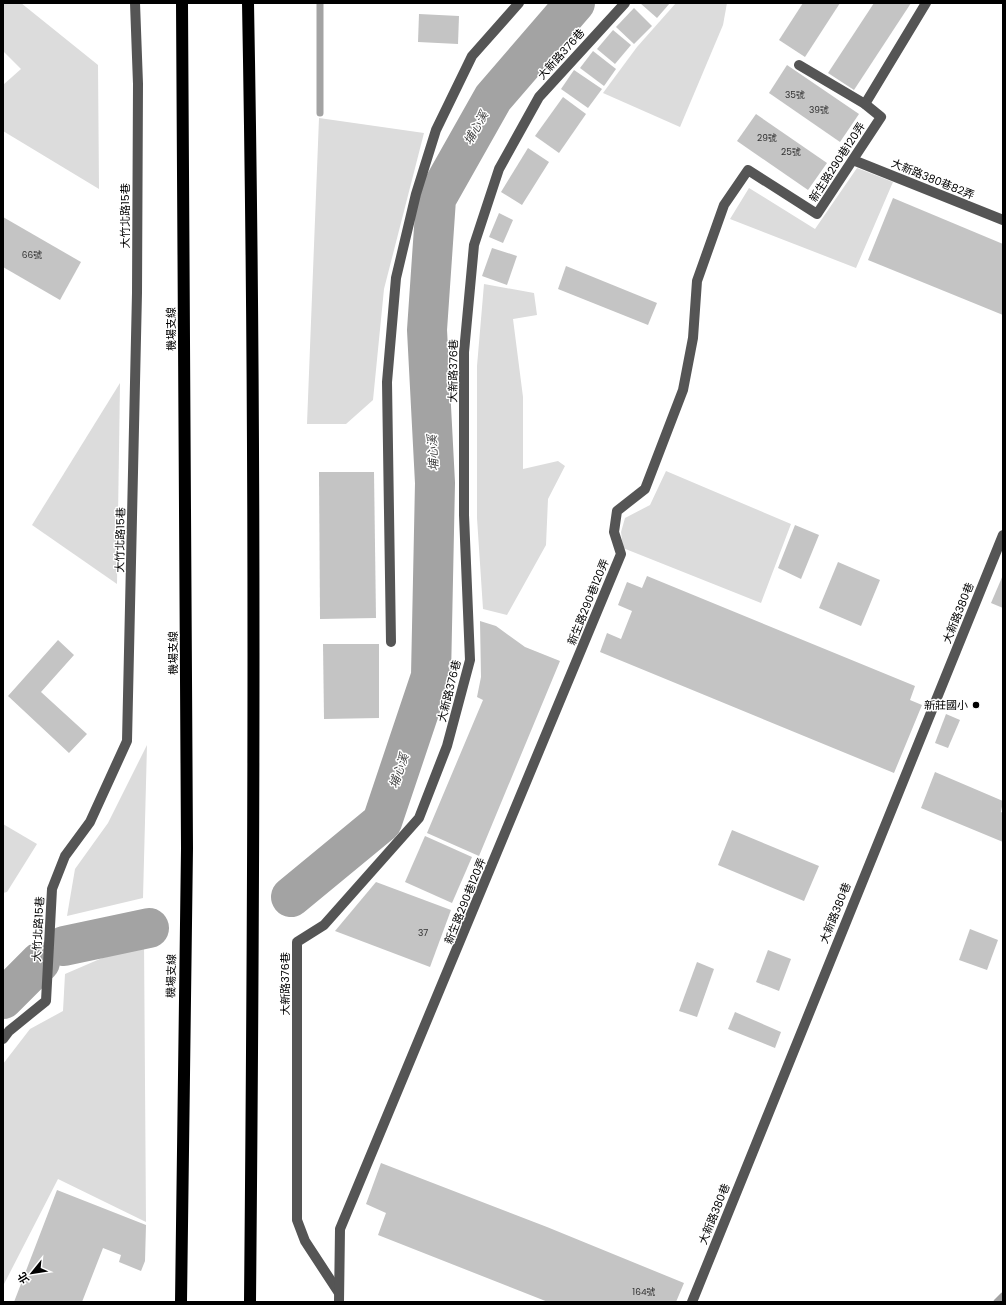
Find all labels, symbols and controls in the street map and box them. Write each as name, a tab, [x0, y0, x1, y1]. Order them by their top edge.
street label: 大新路376巷	[534, 25, 588, 83]
house number: 35號	[785, 89, 805, 101]
house number: 39號	[809, 104, 829, 116]
water label: 埔心溪	[459, 106, 493, 148]
street label: 新生路290巷120弄	[805, 119, 869, 205]
house number: 29號	[757, 132, 777, 144]
house number: 25號	[781, 146, 801, 158]
street label: 大新路380巷82弄	[889, 155, 977, 203]
street label: 大竹北路15巷	[117, 183, 133, 249]
house number: 66號	[22, 249, 42, 261]
street label: 機場支線	[163, 307, 179, 351]
street label: 大新路376巷	[444, 339, 462, 403]
water label: 埔心溪	[423, 433, 442, 471]
street label: 大竹北路15巷	[111, 507, 129, 573]
street label: 新生路290巷120弄	[563, 556, 613, 648]
street label: 大新路380巷	[939, 580, 977, 646]
street label: 機場支線	[165, 631, 181, 675]
street label: 大新路376巷	[434, 658, 464, 724]
place label: 新莊國小	[924, 697, 968, 713]
marker: 新莊國小	[971, 700, 981, 710]
water label: 埔心溪	[385, 749, 413, 791]
street label: 新生路290巷120弄	[440, 855, 490, 947]
street label: 大新路380巷	[816, 880, 854, 946]
street label: 大竹北路15巷	[28, 896, 48, 962]
house number: 37	[418, 927, 428, 939]
street label: 大新路376巷	[277, 952, 293, 1016]
street label: 機場支線	[163, 954, 179, 998]
street label: 大新路380巷	[695, 1181, 733, 1247]
north arrow	[12, 1253, 52, 1293]
text: 北	[14, 1269, 33, 1287]
house number: 164號	[632, 1286, 656, 1298]

